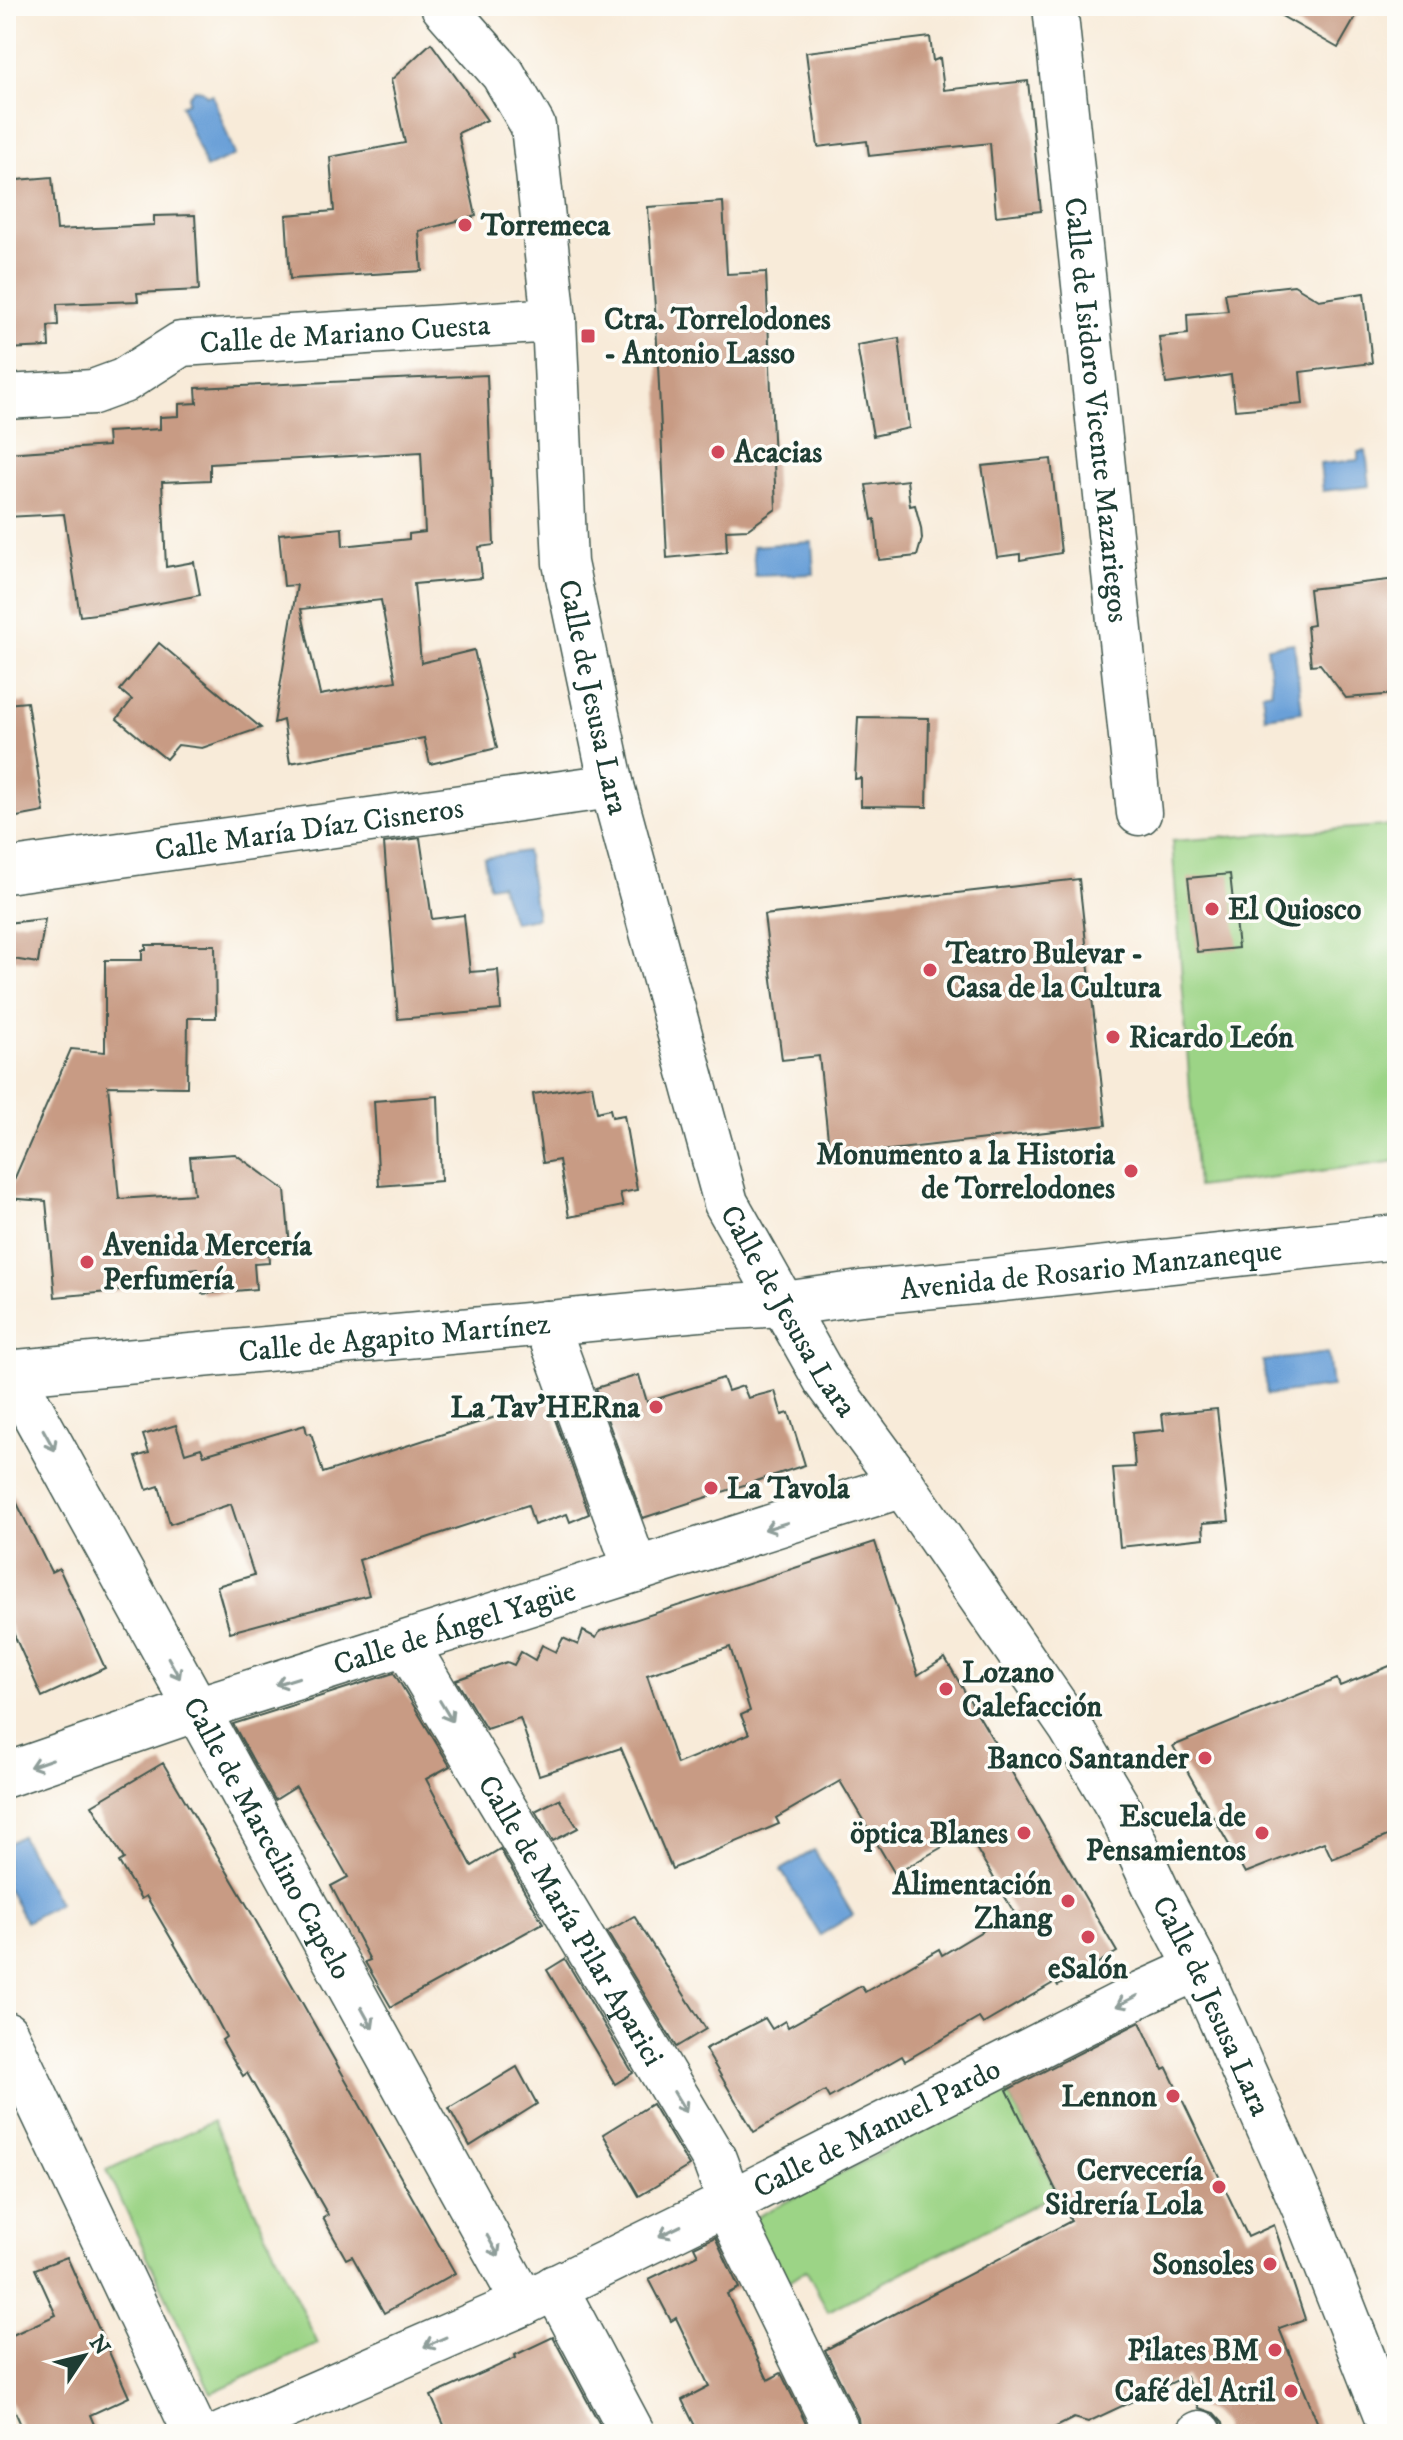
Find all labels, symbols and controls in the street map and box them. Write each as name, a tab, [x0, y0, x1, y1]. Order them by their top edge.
street label: Calle de Isidoro Vicente Mazariegos	[1055, 195, 1136, 624]
place label: Torremeca	[480, 208, 612, 245]
marker: Torremeca	[456, 216, 474, 234]
place label: Ctra. Torrelodones - Antonio Lasso	[604, 302, 831, 373]
street label: Calle de Mariano Cuesta	[198, 307, 492, 363]
marker: Ctra. Torrelodones - Antonio Lasso	[579, 327, 597, 345]
place label: Acacias	[733, 435, 822, 472]
marker: Acacias	[709, 443, 727, 461]
street label: Calle de Jesusa Lara	[549, 576, 636, 819]
street label: Calle María Díaz Cisneros	[152, 790, 466, 870]
place label: El Quiosco	[1228, 892, 1361, 929]
marker: El Quiosco	[1203, 900, 1221, 918]
place label: Teatro Bulevar - Casa de la Cultura	[945, 936, 1162, 1007]
marker: Teatro Bulevar - Casa de la Cultura	[921, 961, 939, 979]
place label: Ricardo León	[1129, 1020, 1294, 1057]
marker: Ricardo León	[1104, 1028, 1122, 1046]
place label: Monumento a la Historia de Torrelodones	[816, 1137, 1116, 1208]
marker: Monumento a la Historia de Torrelodones	[1122, 1162, 1140, 1180]
street label: Calle de Jesusa Lara	[711, 1199, 864, 1425]
place label: Avenida Mercería Perfumería	[102, 1228, 313, 1299]
street label: Avenida de Rosario Manzaneque	[898, 1232, 1284, 1309]
marker: Avenida Mercería Perfumería	[78, 1253, 96, 1271]
street label: Calle de Agapito Martínez	[237, 1306, 552, 1371]
place label: La Tav'HERna	[450, 1390, 641, 1427]
marker: La Tav'HERna	[647, 1398, 665, 1416]
one-way arrow	[41, 1428, 57, 1452]
place label: La Tavola	[727, 1471, 851, 1508]
marker: La Tavola	[702, 1479, 720, 1497]
one-way arrow	[763, 1520, 788, 1535]
street label: Calle de Ángel Yagüe	[329, 1573, 580, 1685]
place label: Lozano Calefacción	[962, 1655, 1102, 1726]
one-way arrow	[166, 1656, 182, 1679]
one-way arrow	[275, 1674, 300, 1689]
marker: Lozano Calefacción	[937, 1680, 955, 1698]
street label: Calle de Marcelino Capelo	[174, 1691, 359, 1986]
one-way arrow	[438, 1699, 454, 1722]
place label: Banco Santander	[987, 1741, 1190, 1778]
marker: Banco Santander	[1196, 1749, 1214, 1767]
one-way arrow	[29, 1757, 54, 1772]
street label: Calle de María Pilar Aparici	[469, 1769, 671, 2073]
place label: Escuela de Pensamientos	[1086, 1799, 1247, 1870]
place label: öptica Blanes	[850, 1816, 1008, 1853]
marker: öptica Blanes	[1015, 1824, 1033, 1842]
marker: Escuela de Pensamientos	[1253, 1824, 1271, 1842]
place label: Alimentación Zhang	[892, 1867, 1053, 1938]
street label: Calle de Jesusa Lara	[1143, 1890, 1278, 2122]
marker: Alimentación Zhang	[1059, 1892, 1077, 1910]
marker: eSalón	[1079, 1928, 1097, 1946]
place label: eSalón	[1048, 1951, 1128, 1988]
one-way arrow	[1116, 1994, 1140, 2009]
one-way arrow	[360, 2006, 376, 2029]
street label: Calle de Manuel Pardo	[747, 2051, 1007, 2207]
place label: Lennon	[1061, 2079, 1157, 2116]
marker: Lennon	[1164, 2087, 1182, 2105]
one-way arrow	[672, 2090, 688, 2113]
place label: Cervecería Sidrería Lola	[1045, 2153, 1204, 2224]
marker: Cervecería Sidrería Lola	[1210, 2178, 1228, 2196]
one-way arrow	[659, 2224, 683, 2239]
one-way arrow	[485, 2234, 501, 2257]
place label: Sonsoles	[1152, 2247, 1254, 2284]
marker: Sonsoles	[1261, 2255, 1279, 2273]
north arrow	[44, 2316, 124, 2396]
text: N	[83, 2330, 115, 2361]
place label: Pilates BM	[1127, 2333, 1259, 2370]
one-way arrow	[423, 2335, 448, 2350]
marker: Pilates BM	[1266, 2341, 1284, 2359]
place label: Café del Atril	[1115, 2374, 1276, 2411]
marker: Café del Atril	[1282, 2382, 1300, 2400]

